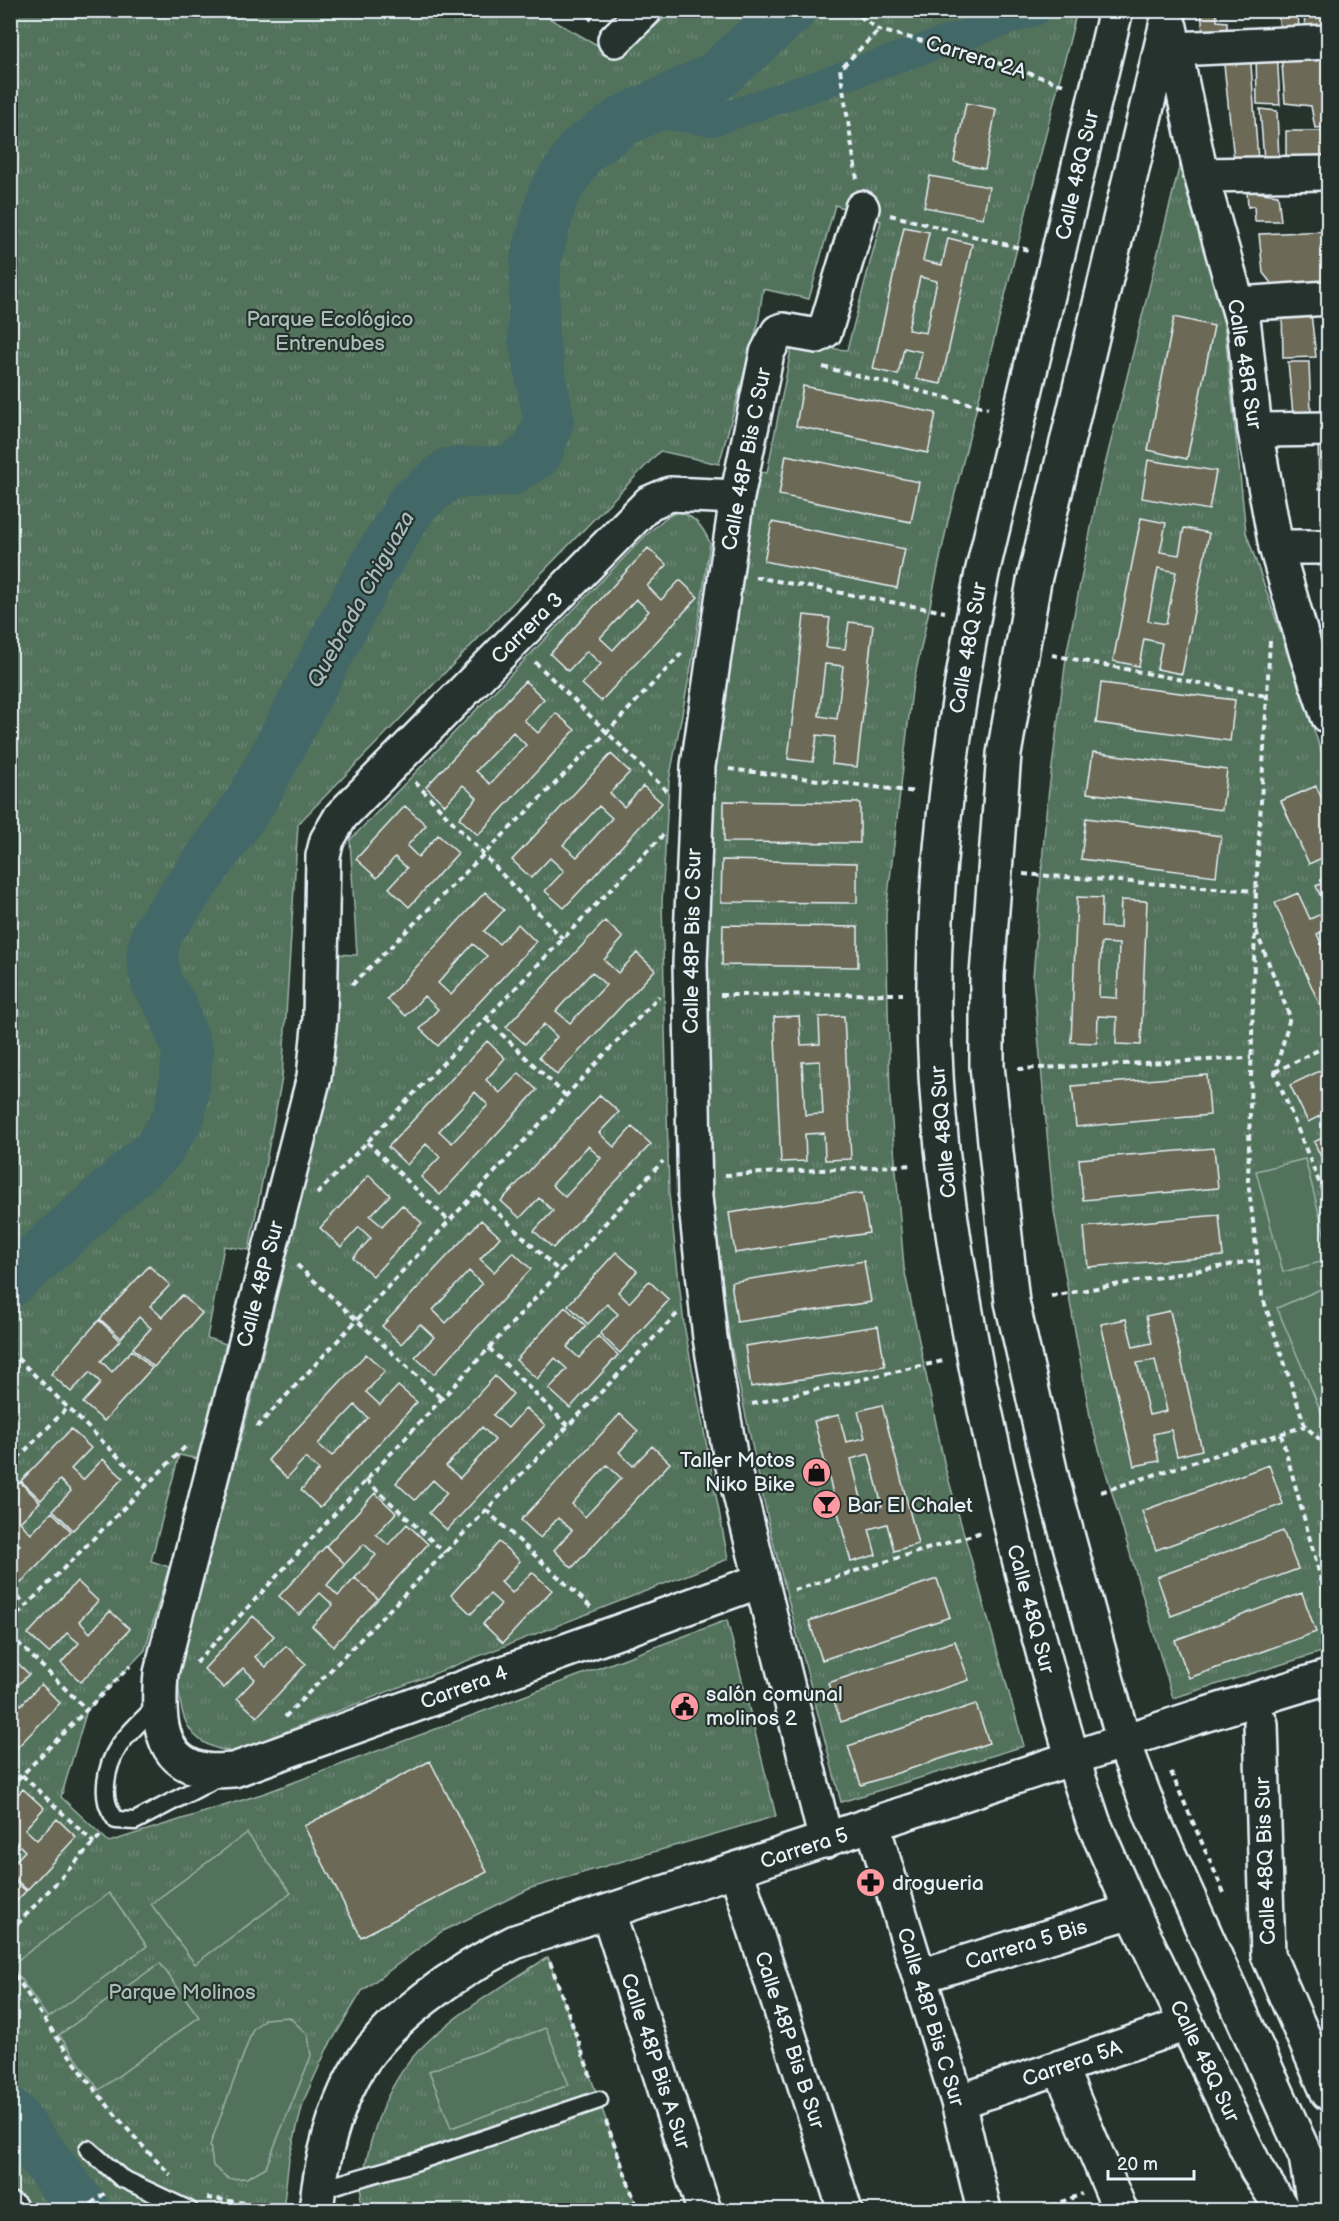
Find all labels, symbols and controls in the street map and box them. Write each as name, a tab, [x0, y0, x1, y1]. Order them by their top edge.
street label: Carrera 2A	[922, 30, 1029, 85]
street label: Calle 48Q Sur	[1050, 107, 1105, 243]
street label: Calle 48R Sur	[1222, 297, 1267, 431]
park label: Parque Ecológico Entrenubes	[246, 307, 414, 356]
street label: Calle 48P Bis C Sur	[717, 365, 777, 553]
water label: Quebrada Chiguaza	[302, 507, 421, 693]
street label: Calle 48Q Sur	[945, 580, 992, 716]
street label: Carrera 3	[486, 587, 569, 670]
street label: Calle 48P Bis C Sur	[678, 848, 707, 1034]
street label: Calle 48Q Sur	[925, 1064, 962, 1199]
street label: Calle 48P Sur	[232, 1218, 289, 1350]
place label: Taller Motos Niko Bike	[680, 1448, 795, 1497]
shop icon: Taller Motos Niko Bike	[800, 1456, 832, 1488]
bar icon: Bar El Chalet	[810, 1489, 842, 1521]
place label: Bar El Chalet	[847, 1493, 973, 1518]
street label: Calle 48Q Sur	[1001, 1542, 1060, 1677]
street label: Carrera 4	[417, 1660, 512, 1715]
place label: salón comunal molinos 2	[706, 1682, 843, 1731]
public building icon: salón comunal molinos 2	[669, 1690, 701, 1722]
street label: Calle 48Q Bis Sur	[1250, 1776, 1281, 1945]
street label: Carrera 5	[757, 1823, 851, 1874]
pharmacy icon: drogueria	[855, 1867, 887, 1899]
place label: drogueria	[892, 1871, 984, 1896]
street label: Carrera 5 Bis	[962, 1914, 1090, 1975]
street label: Calle 48P Bis C Sur	[891, 1925, 970, 2110]
street label: Calle 48P Bis B Sur	[749, 1948, 830, 2132]
street label: Calle 48P Bis A Sur	[615, 1970, 696, 2153]
park label: Parque Molinos	[108, 1980, 256, 2005]
street label: Calle 48Q Sur	[1164, 1996, 1245, 2127]
street label: Carrera 5A	[1019, 2035, 1125, 2092]
scale bar	[1108, 2143, 1194, 2181]
text: 20 m	[1117, 2154, 1158, 2175]

